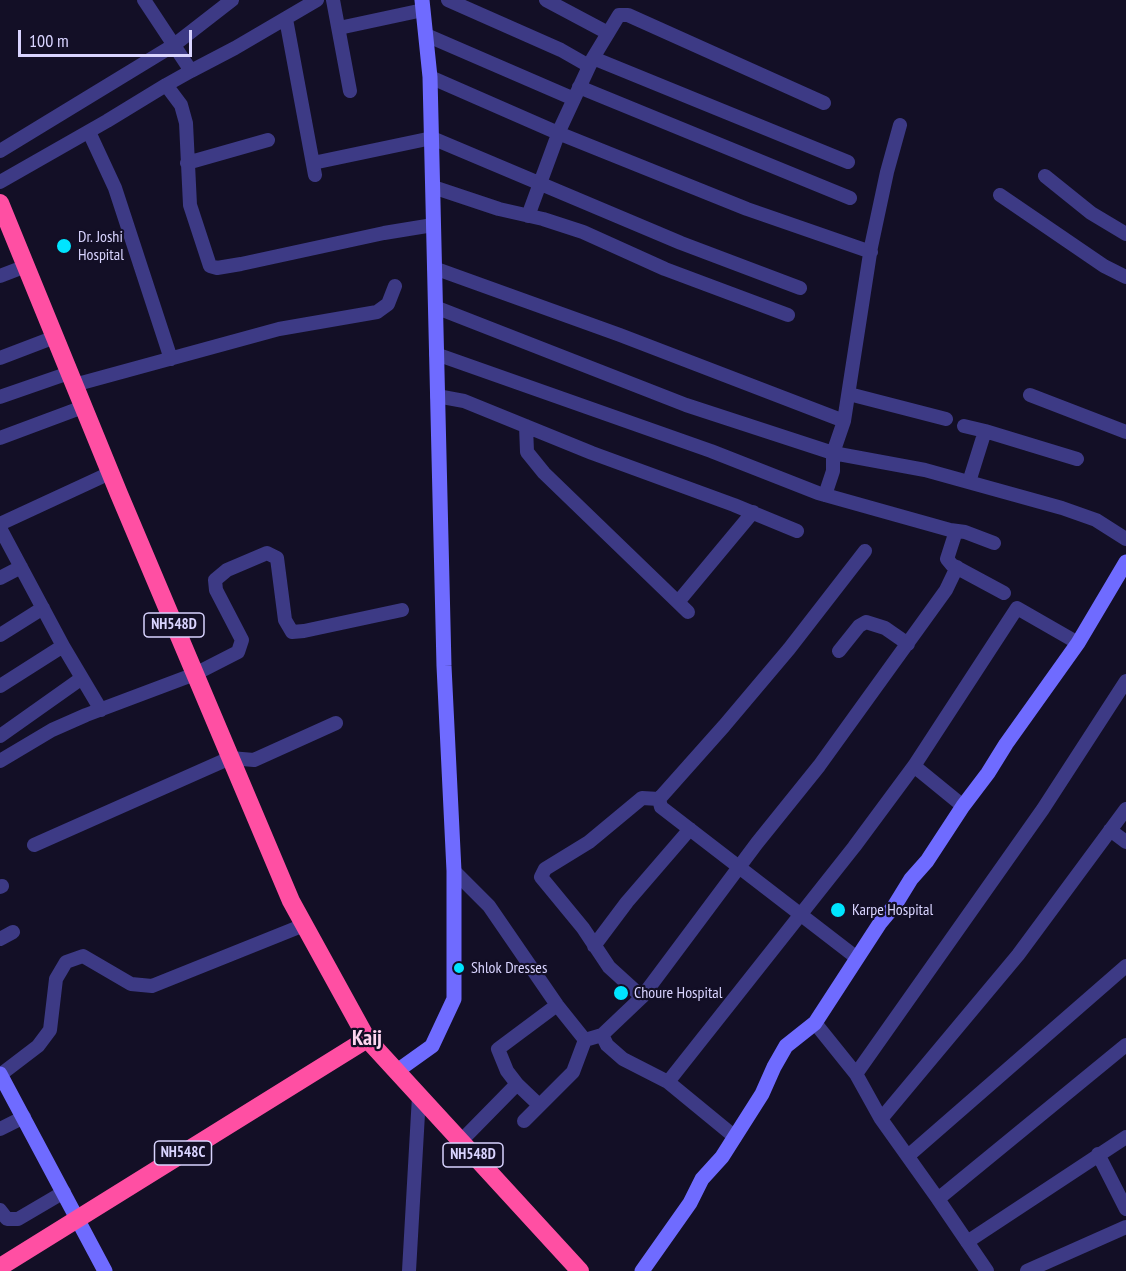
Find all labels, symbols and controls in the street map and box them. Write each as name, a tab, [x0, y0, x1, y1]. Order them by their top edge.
scale bar	[21, 18, 195, 56]
text: 100 m	[29, 29, 69, 52]
place label: Dr. Joshi Hospital	[78, 227, 124, 265]
marker: Dr. Joshi Hospital	[55, 237, 73, 255]
road number: NH548D	[144, 613, 204, 637]
place label: Karpe Hospital	[852, 900, 933, 920]
marker: Karpe Hospital	[829, 901, 847, 919]
place label: Shlok Dresses	[471, 958, 547, 978]
marker: Shlok Dresses	[452, 961, 466, 975]
place label: Choure Hospital	[634, 983, 722, 1003]
marker: Choure Hospital	[612, 984, 630, 1002]
district label: Kaij	[352, 1026, 382, 1052]
road number: NH548C	[154, 1141, 212, 1165]
road number: NH548D	[443, 1143, 503, 1167]

